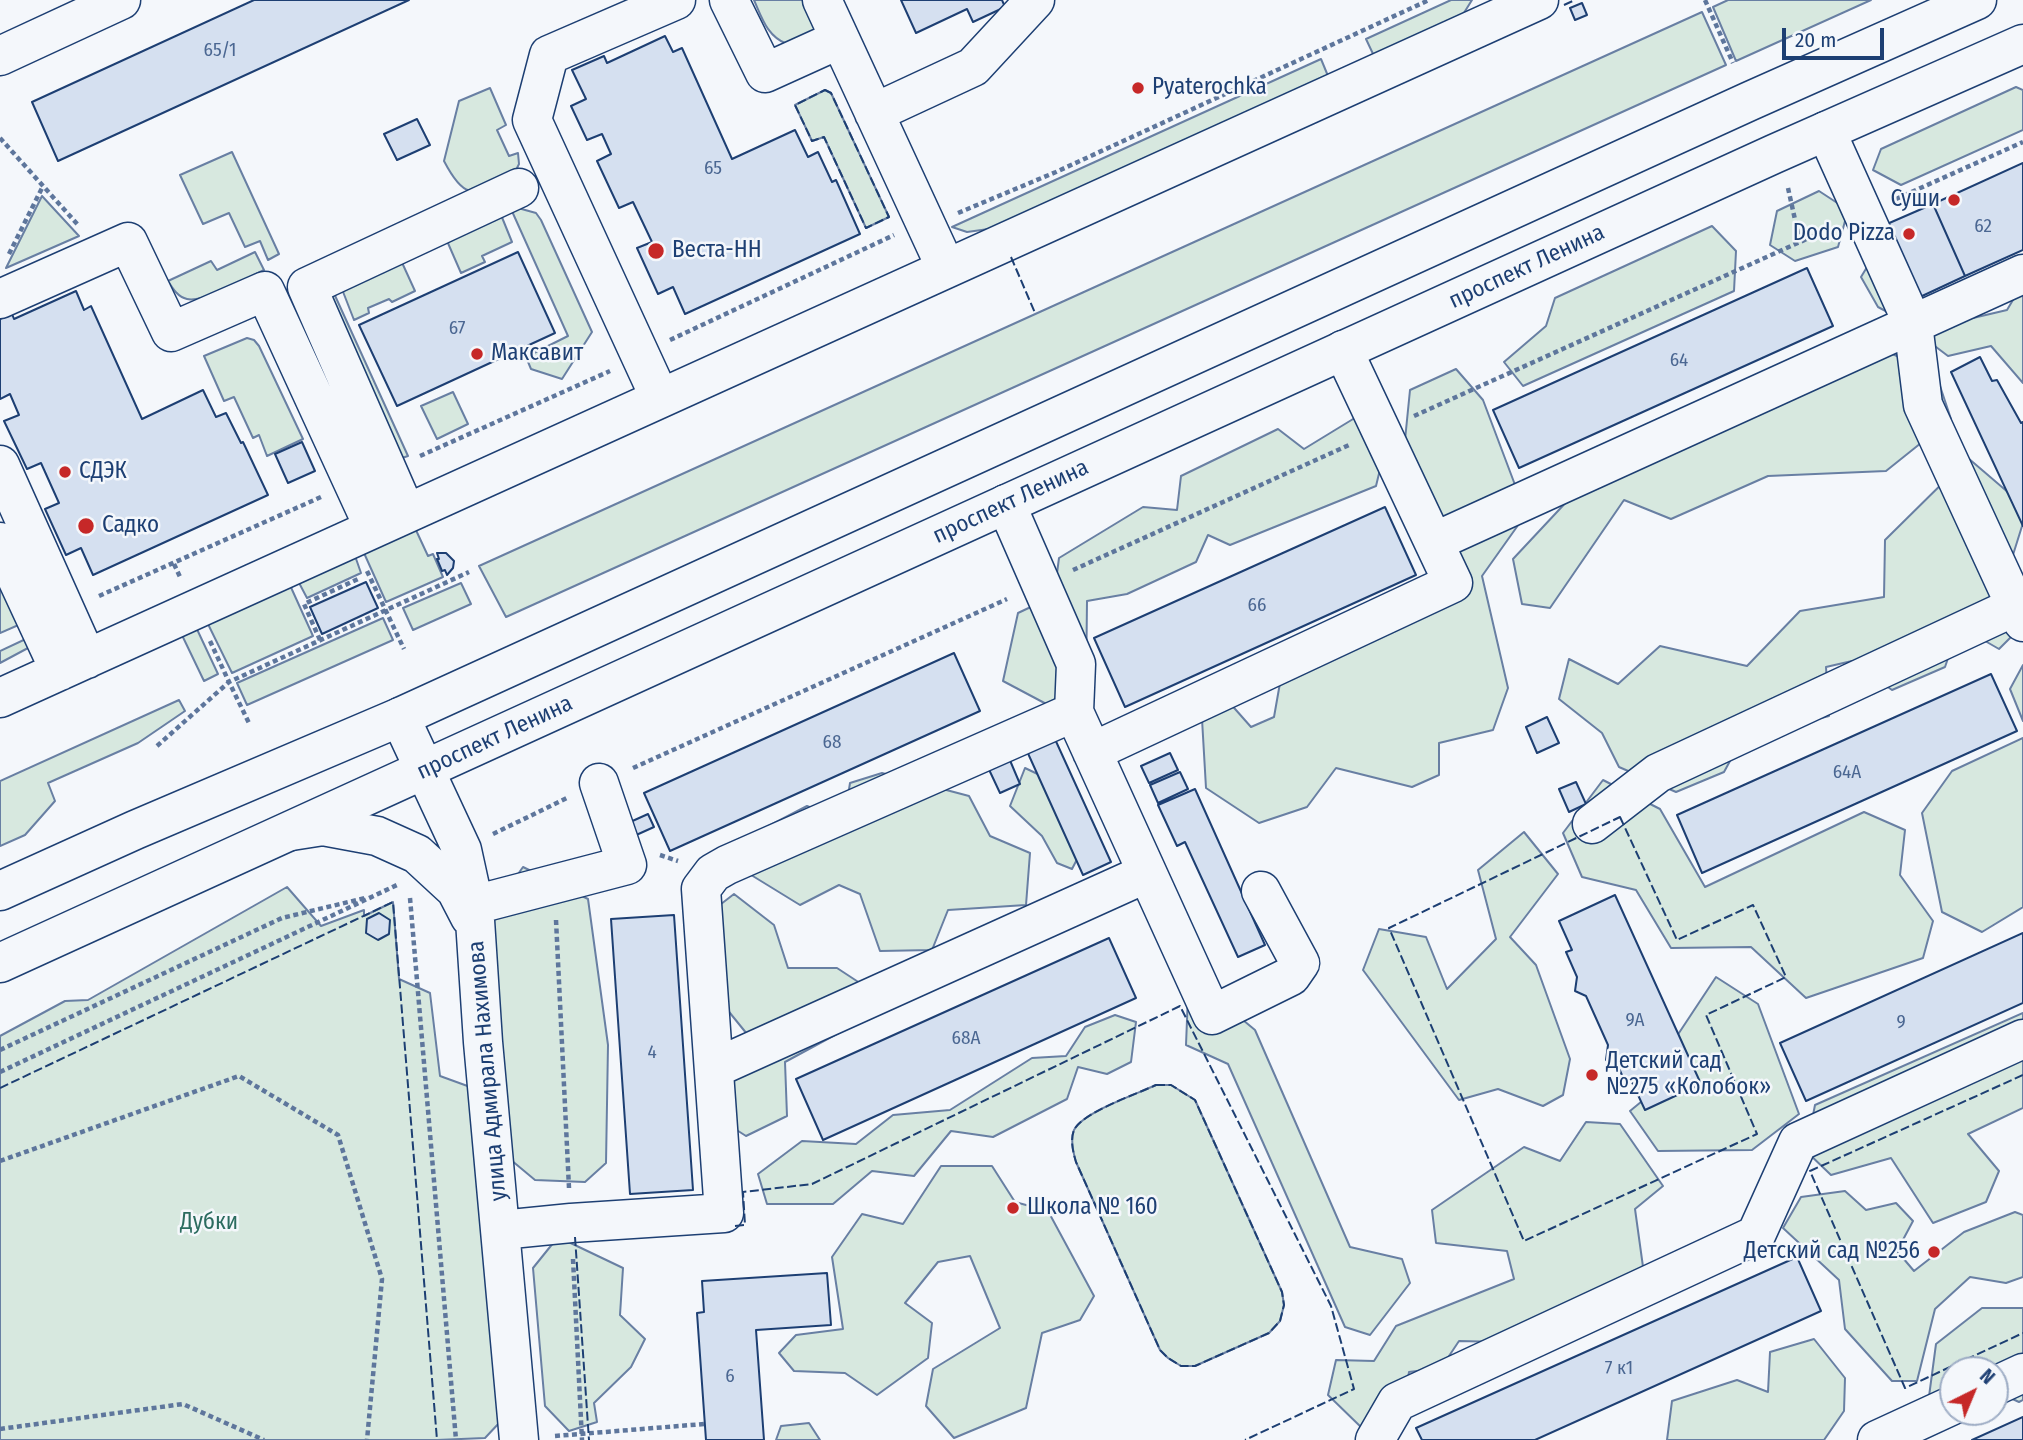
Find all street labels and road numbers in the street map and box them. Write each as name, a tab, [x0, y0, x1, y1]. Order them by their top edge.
street label: проспект Ленина	[1445, 219, 1609, 315]
street label: проспект Ленина	[929, 454, 1093, 550]
street label: проспект Ленина	[413, 690, 577, 786]
street label: улица Адмирала Нахимова	[463, 940, 513, 1202]

